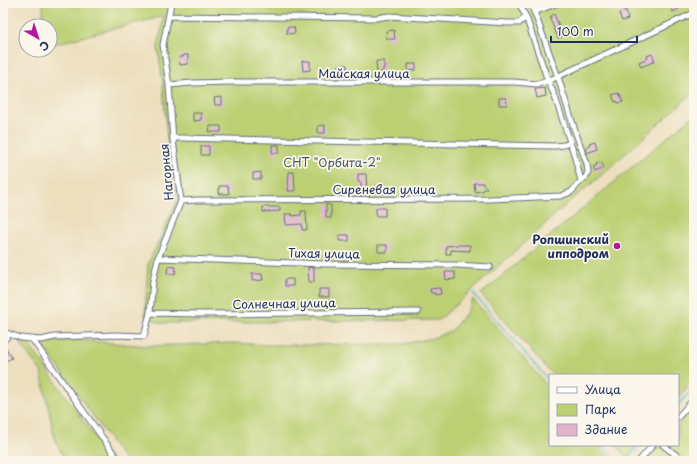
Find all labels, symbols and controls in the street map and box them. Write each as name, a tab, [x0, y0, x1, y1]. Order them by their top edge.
north arrow	[18, 18, 58, 58]
scale bar	[551, 18, 637, 44]
text: 100 m	[557, 22, 594, 40]
text: С	[36, 37, 53, 55]
street label: Майская улица	[318, 64, 410, 82]
street label: Нагорная	[155, 143, 177, 201]
park label: СНТ "Орбита-2"	[283, 153, 381, 171]
street label: Сиреневая улица	[332, 180, 436, 198]
place label: Ропшинский ипподром	[532, 230, 609, 262]
marker: Ропшинский ипподром	[612, 241, 622, 251]
street label: Тихая улица	[288, 243, 361, 263]
street label: Солнечная улица	[232, 293, 336, 313]
legend	[549, 374, 679, 446]
text: Улица	[585, 380, 621, 398]
text: Парк	[585, 400, 617, 418]
text: Здание	[585, 420, 627, 438]

